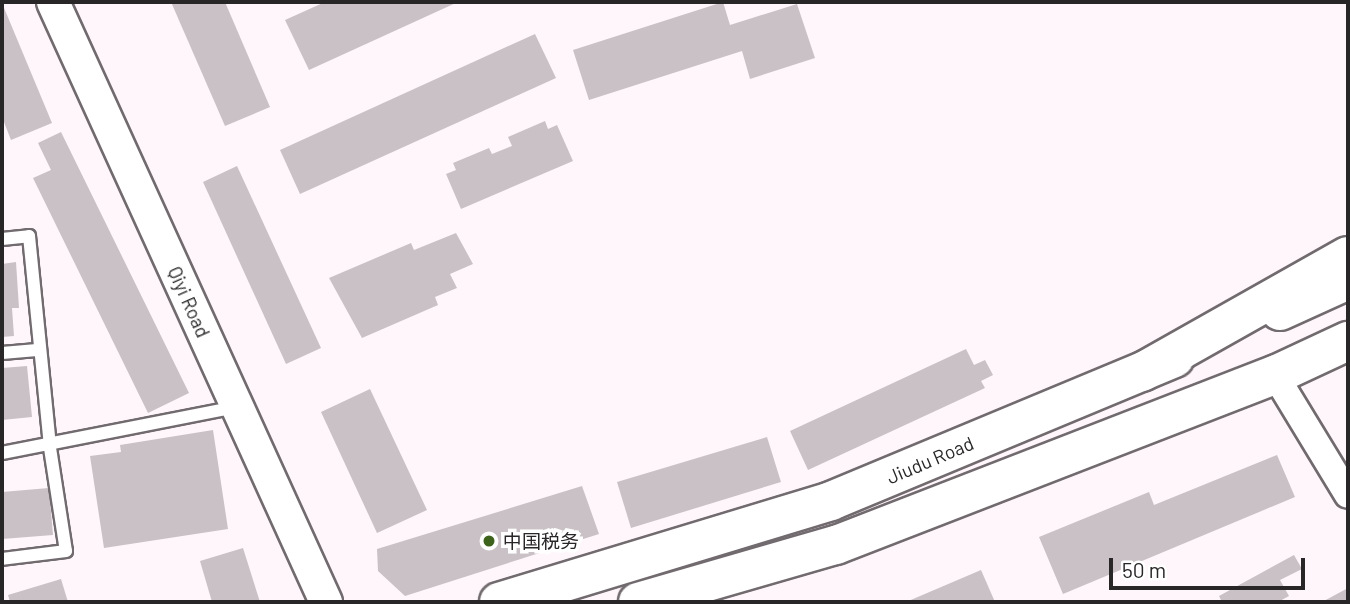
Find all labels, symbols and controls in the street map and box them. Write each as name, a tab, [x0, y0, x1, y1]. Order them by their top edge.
street label: Qiyi Road	[163, 263, 215, 341]
street label: Jiudu Road	[883, 431, 977, 489]
place label: 中国税务	[503, 530, 579, 552]
marker: 中国税务	[481, 533, 497, 549]
scale bar	[1112, 544, 1308, 588]
text: 50 m	[1122, 557, 1166, 582]

